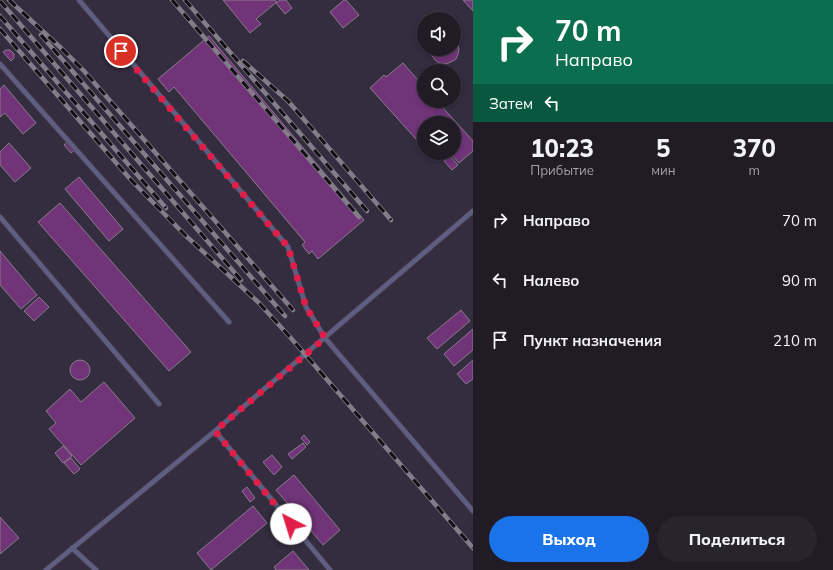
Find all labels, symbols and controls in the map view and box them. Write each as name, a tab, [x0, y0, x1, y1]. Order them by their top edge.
map controls	[417, 12, 461, 160]
button: sound	[417, 12, 461, 56]
text: 70 m	[555, 13, 621, 48]
icon: right	[489, 16, 541, 68]
pin	[104, 34, 138, 68]
icon: arrive	[110, 40, 132, 62]
text: Направо	[555, 48, 633, 71]
button: search	[417, 64, 461, 108]
icon: left	[541, 92, 563, 114]
text: Затем	[489, 94, 533, 113]
button: layers	[417, 116, 461, 160]
text: 10:23	[530, 133, 594, 163]
text: 5	[656, 133, 671, 163]
text: 370	[733, 133, 776, 163]
text: Прибытие	[530, 162, 594, 178]
text: мин	[651, 162, 675, 178]
text: m	[749, 162, 760, 178]
icon: right	[489, 209, 511, 231]
text: Направо	[523, 211, 590, 230]
text: 70 m	[782, 211, 817, 230]
icon: left	[489, 269, 511, 291]
text: Налево	[523, 271, 579, 290]
text: 90 m	[782, 271, 817, 290]
icon: arrive	[489, 329, 511, 351]
text: Пункт назначения	[523, 331, 662, 350]
text: 210 m	[773, 331, 817, 350]
position arrow	[270, 503, 312, 545]
button: Выход	[489, 516, 649, 562]
button: Поделиться	[657, 516, 817, 562]

